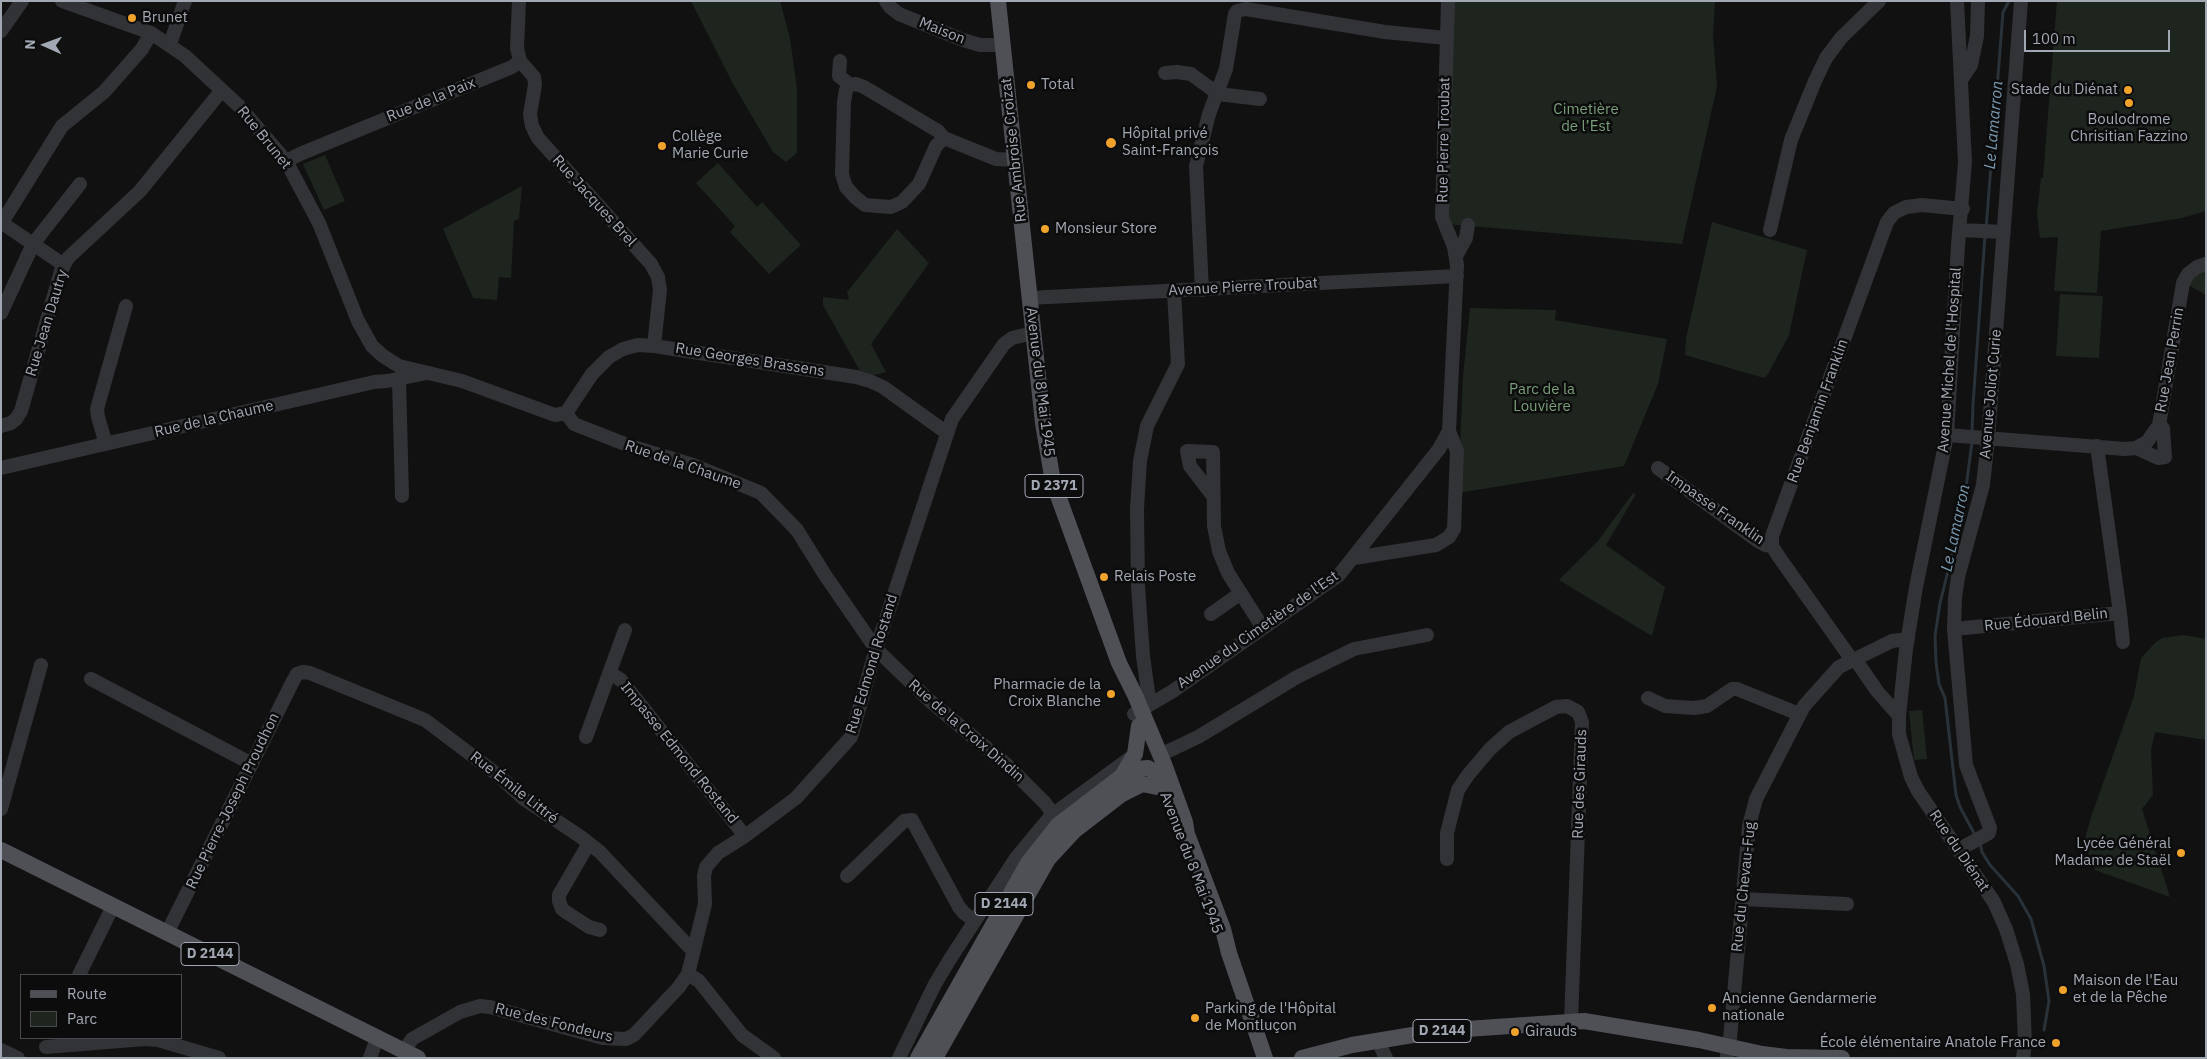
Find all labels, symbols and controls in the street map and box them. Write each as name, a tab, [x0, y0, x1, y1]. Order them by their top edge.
place label: Brunet	[142, 9, 188, 27]
marker: Brunet	[126, 12, 138, 24]
street label: Maison	[916, 14, 968, 48]
north arrow	[20, 20, 70, 70]
scale bar	[2027, 20, 2173, 52]
text: 100 m	[2032, 29, 2076, 48]
text: N	[21, 39, 39, 50]
street label: Rue de la Paix	[384, 74, 478, 126]
place label: Total	[1041, 76, 1074, 94]
street label: Rue Ambroise Croizat	[997, 77, 1031, 223]
street label: Rue Pierre Troubat	[1434, 77, 1454, 203]
marker: Total	[1025, 79, 1037, 91]
water label: Le Lamarron	[1981, 80, 2007, 170]
place label: Stade du Diénat	[2011, 81, 2118, 99]
marker: Stade du Diénat	[2122, 84, 2134, 96]
marker: Boulodrome Chrisitian Fazzino	[2123, 97, 2135, 109]
park label: Cimetière de l’Est	[1553, 101, 1619, 136]
street label: Rue Brunet	[233, 103, 295, 173]
place label: Boulodrome Chrisitian Fazzino	[2070, 111, 2188, 146]
place label: Hôpital privé Saint-François	[1122, 125, 1219, 160]
place label: Collège Marie Curie	[672, 128, 749, 163]
marker: Hôpital privé Saint-François	[1104, 136, 1118, 150]
marker: Collège Marie Curie	[656, 140, 668, 152]
street label: Rue Jacques Brel	[548, 152, 640, 250]
place label: Monsieur Store	[1055, 220, 1157, 238]
marker: Monsieur Store	[1039, 223, 1051, 235]
street label: Rue Jean Dautry	[22, 267, 72, 379]
street label: Avenue Michel de l'Hospital	[1935, 267, 1965, 453]
street label: Avenue Pierre Troubat	[1168, 274, 1318, 300]
street label: Avenue du 8 Mai 1945	[1022, 306, 1058, 458]
street label: Rue Jean Perrin	[2152, 306, 2188, 414]
street label: Avenue Joliot Curie	[1976, 328, 2006, 460]
street label: Rue Benjamin Franklin	[1784, 337, 1852, 485]
street label: Rue Georges Brassens	[674, 339, 826, 381]
park label: Parc de la Louvière	[1509, 381, 1575, 416]
street label: Rue de la Chaume	[153, 397, 275, 441]
street label: Rue de la Chaume	[623, 437, 743, 493]
street label: Impasse Franklin	[1662, 467, 1768, 549]
road number: D 2371	[1025, 474, 1083, 498]
water label: Le Lamarron	[1937, 483, 1975, 573]
street label: Avenue du Cimetière de l'Est	[1174, 567, 1342, 693]
place label: Relais Poste	[1114, 568, 1196, 586]
marker: Relais Poste	[1098, 571, 1110, 583]
street label: Rue Edmond Rostand	[842, 592, 902, 736]
street label: Rue Édouard Belin	[1983, 605, 2109, 635]
street label: Rue de la Croix Dindin	[904, 676, 1028, 786]
place label: Pharmacie de la Croix Blanche	[993, 676, 1101, 711]
street label: Impasse Edmond Rostand	[616, 679, 742, 827]
marker: Pharmacie de la Croix Blanche	[1105, 688, 1117, 700]
street label: Rue Pierre-Joseph Proudhon	[182, 710, 284, 892]
street label: Rue des Girauds	[1569, 729, 1591, 839]
street label: Rue Émile Littré	[466, 748, 562, 828]
street label: Avenue du 8 Mai 1945	[1156, 790, 1226, 936]
street label: Rue du Diénat	[1925, 807, 1993, 895]
street label: Rue du Chevau-Fug	[1728, 821, 1760, 953]
place label: Lycée Général Madame de Staël	[2054, 835, 2171, 870]
marker: Lycée Général Madame de Staël	[2175, 847, 2187, 859]
road number: D 2144	[975, 892, 1033, 916]
road number: D 2144	[181, 942, 239, 966]
place label: Maison de l'Eau et de la Pêche	[2073, 972, 2178, 1007]
legend	[20, 974, 182, 1039]
text: Route	[67, 984, 107, 1003]
marker: Maison de l'Eau et de la Pêche	[2057, 984, 2069, 996]
place label: Ancienne Gendarmerie nationale	[1722, 990, 1877, 1025]
street label: Rue des Fondeurs	[493, 1000, 615, 1046]
place label: Parking de l'Hôpital de Montluçon	[1205, 1000, 1336, 1035]
marker: Ancienne Gendarmerie nationale	[1706, 1002, 1718, 1014]
text: Parc	[67, 1009, 97, 1028]
marker: Parking de l'Hôpital de Montluçon	[1189, 1012, 1201, 1024]
road number: D 2144	[1413, 1019, 1471, 1042]
place label: Girauds	[1525, 1023, 1577, 1041]
marker: Girauds	[1509, 1026, 1521, 1038]
place label: École élémentaire Anatole France	[1820, 1034, 2046, 1052]
marker: École élémentaire Anatole France	[2050, 1037, 2062, 1049]

